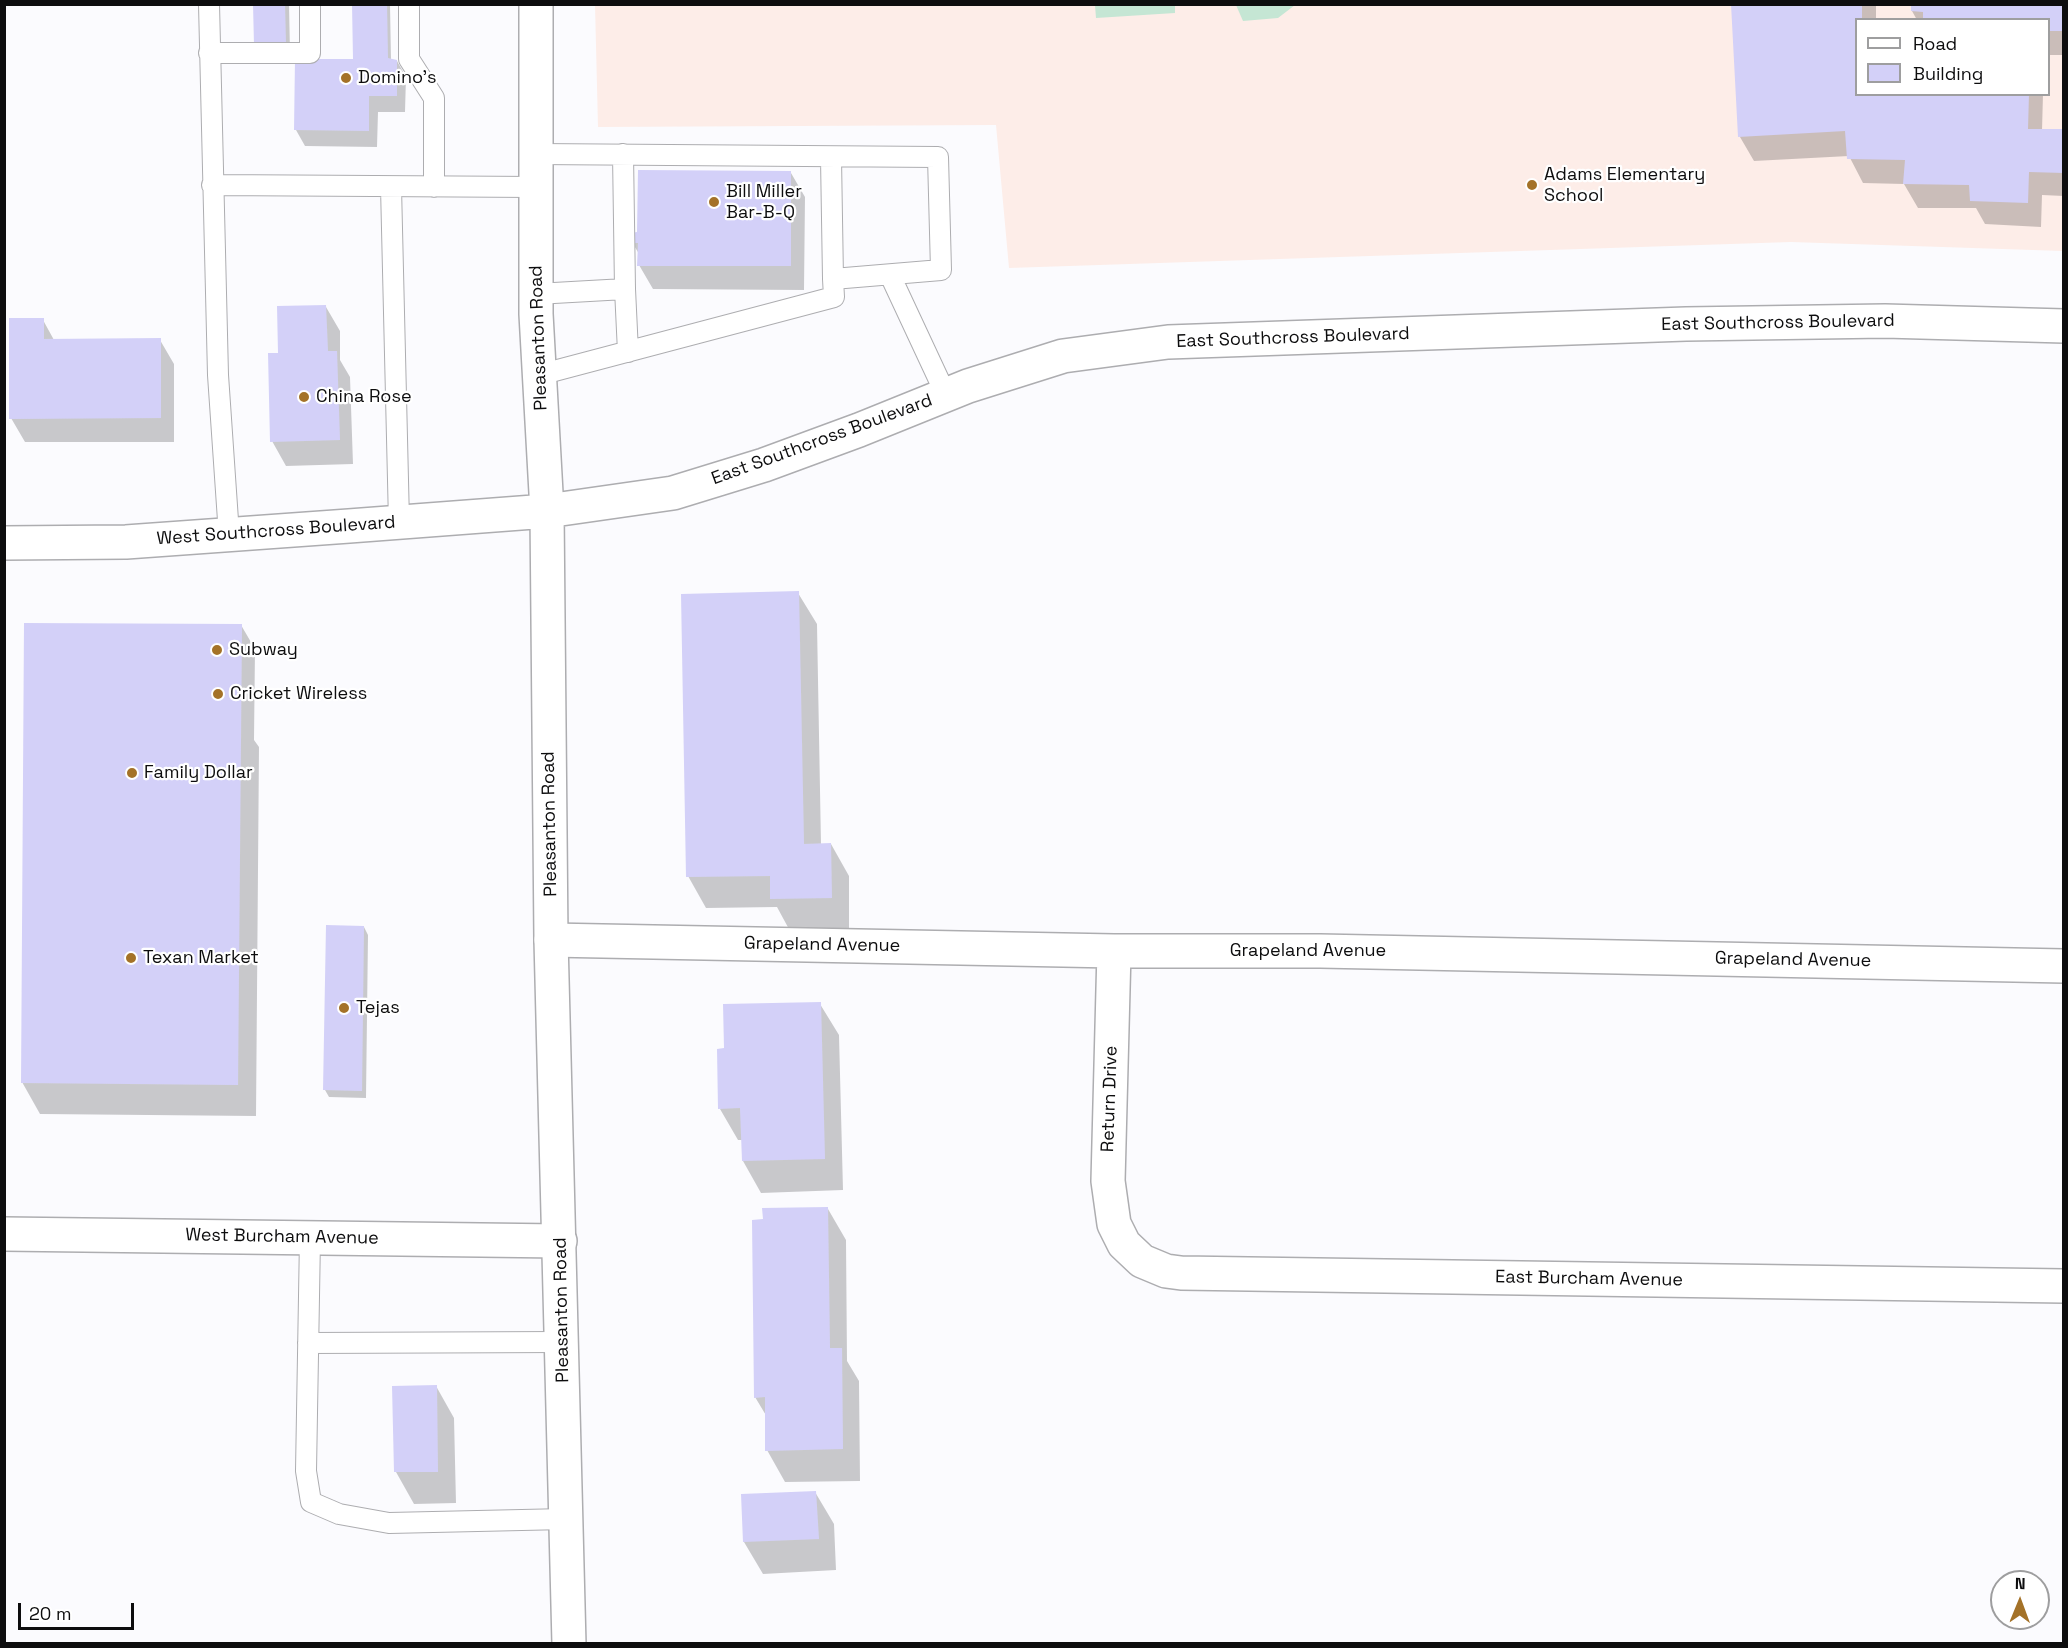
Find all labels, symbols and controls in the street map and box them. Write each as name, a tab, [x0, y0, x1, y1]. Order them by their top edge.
legend	[1855, 18, 2050, 96]
text: Road	[1913, 32, 1957, 55]
text: Building	[1913, 62, 1983, 85]
place label: Domino's	[358, 67, 436, 89]
marker: Domino's	[339, 71, 353, 85]
place label: Adams Elementary School	[1544, 164, 1705, 207]
marker: Adams Elementary School	[1525, 178, 1539, 192]
place label: Bill Miller Bar-B-Q	[726, 181, 802, 224]
marker: Bill Miller Bar-B-Q	[707, 195, 721, 209]
street label: Pleasanton Road	[526, 265, 552, 411]
street label: East Southcross Boulevard	[1661, 310, 1895, 336]
street label: East Southcross Boulevard	[1176, 323, 1410, 353]
place label: China Rose	[316, 386, 412, 408]
marker: China Rose	[297, 390, 311, 404]
street label: East Southcross Boulevard	[709, 390, 935, 490]
street label: West Southcross Boulevard	[156, 512, 396, 550]
place label: Subway	[229, 639, 298, 661]
marker: Subway	[210, 643, 224, 657]
place label: Cricket Wireless	[230, 683, 367, 705]
marker: Cricket Wireless	[211, 687, 225, 701]
street label: Pleasanton Road	[538, 751, 562, 897]
place label: Family Dollar	[144, 762, 253, 784]
marker: Family Dollar	[125, 766, 139, 780]
street label: Grapeland Avenue	[744, 933, 900, 957]
street label: Grapeland Avenue	[1230, 940, 1386, 962]
place label: Texan Market	[143, 947, 259, 969]
street label: Grapeland Avenue	[1715, 948, 1871, 972]
marker: Texan Market	[124, 951, 138, 965]
place label: Tejas	[356, 997, 400, 1019]
marker: Tejas	[337, 1001, 351, 1015]
street label: Return Drive	[1097, 1045, 1123, 1153]
street label: West Burcham Avenue	[185, 1225, 379, 1249]
street label: Pleasanton Road	[550, 1237, 574, 1383]
street label: East Burcham Avenue	[1495, 1267, 1683, 1291]
north arrow	[1990, 1570, 2050, 1630]
text: N	[2015, 1573, 2026, 1594]
scale bar	[21, 1591, 136, 1629]
text: 20 m	[29, 1602, 72, 1625]

